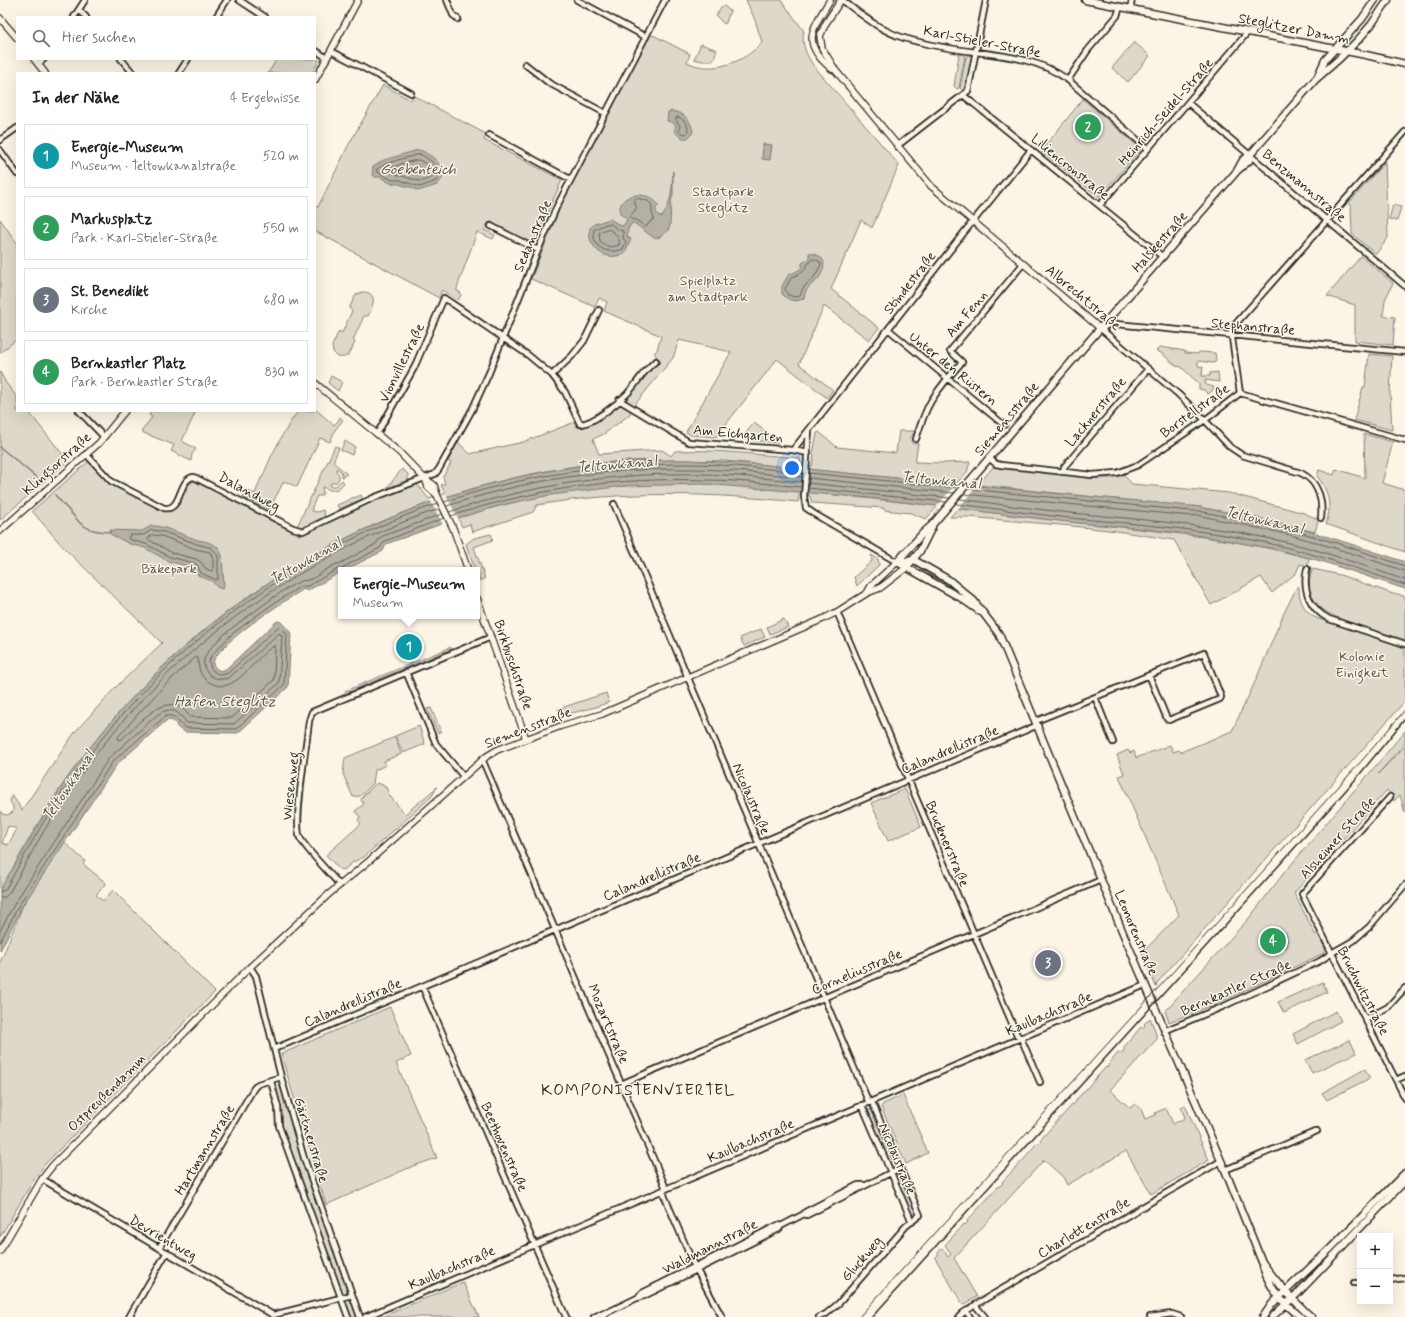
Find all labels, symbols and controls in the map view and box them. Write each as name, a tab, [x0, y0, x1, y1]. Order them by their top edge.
street label: Steglitzer Damm	[1237, 9, 1351, 50]
search box	[16, 16, 316, 60]
street label: Karl-Stieler-Straße	[922, 22, 1042, 62]
icon: search	[30, 27, 52, 49]
text: Hier suchen	[62, 28, 136, 48]
street label: Heinrich-Seidel-Straße	[1114, 54, 1218, 169]
text: In der Nähe	[32, 87, 120, 109]
text: 4 Ergebnisse	[230, 90, 300, 107]
pin: 2	[1075, 112, 1101, 142]
street label: Liliencronstraße	[1027, 130, 1113, 204]
text: Energie-Museum	[71, 138, 184, 158]
street label: Benzmannstraße	[1258, 146, 1350, 227]
text: 1	[43, 148, 49, 165]
text: 520 m	[263, 148, 299, 165]
text: Museum · Teltowkanalstraße	[71, 158, 236, 175]
water label: Goebenteich	[380, 160, 456, 180]
park label: Stadtpark Steglitz	[692, 183, 754, 218]
street label: Sedanstraße	[510, 197, 556, 275]
street label: Halskestraße	[1128, 207, 1192, 277]
text: Markusplatz	[71, 210, 152, 230]
text: 2	[43, 220, 49, 237]
text: 550 m	[263, 220, 299, 237]
text: Park · Karl-Stieler-Straße	[71, 230, 218, 247]
street label: Stindestraße	[880, 248, 940, 318]
street label: Albrechtstraße	[1042, 261, 1125, 335]
park label: Spielplatz am Stadtpark	[668, 272, 748, 306]
text: St. Benedikt	[71, 282, 149, 302]
street label: Am Fenn	[942, 287, 992, 341]
text: 3	[43, 292, 49, 309]
text: 680 m	[264, 292, 299, 309]
text: Kirche	[71, 302, 108, 319]
street label: Stephanstraße	[1210, 314, 1296, 340]
street label: Vionvillestraße	[375, 320, 429, 406]
street label: Unter den Rüstern	[905, 328, 1001, 410]
text: Bernkastler Platz	[71, 354, 186, 374]
text: 4	[42, 364, 50, 381]
text: 830 m	[264, 364, 299, 381]
street label: Lacknerstraße	[1062, 373, 1131, 451]
text: Park · Bernkastler Straße	[71, 374, 218, 391]
street label: Siemensstraße	[971, 378, 1043, 460]
street label: Borstellstraße	[1157, 380, 1233, 442]
street label: Am Eichgarten	[692, 421, 784, 447]
street label: Klingsorstraße	[19, 428, 97, 501]
water label: Teltowkanal	[576, 451, 659, 478]
your location	[782, 458, 802, 478]
street label: Dalandweg	[215, 468, 283, 517]
water label: Teltowkanal	[900, 468, 983, 495]
water label: Teltowkanal	[1223, 502, 1307, 540]
water label: Teltowkanal	[266, 533, 347, 591]
park label: Bäkepark	[141, 560, 197, 578]
popup	[338, 567, 480, 619]
text: Energie-Museum	[353, 575, 465, 595]
text: Museum	[353, 595, 403, 612]
street label: Birkbuschstraße	[489, 618, 537, 713]
pin: 1	[396, 632, 422, 662]
park label: Kolonie Einigkeit	[1335, 648, 1389, 684]
water label: Hafen Steglitz	[174, 692, 276, 713]
street label: Siemensstraße	[482, 703, 574, 753]
street label: Calandrellistraße	[898, 721, 1002, 779]
water label: Teltowkanal	[38, 746, 100, 825]
street label: Wiesenweg	[278, 751, 306, 822]
street label: Nicolaistraße	[728, 760, 774, 838]
street label: Alsheimer Straße	[1296, 793, 1380, 883]
street label: Brucknerstraße	[921, 798, 973, 890]
street label: Calandrellistraße	[600, 848, 704, 906]
street label: Leonorenstraße	[1110, 888, 1162, 979]
pin: 4	[1260, 926, 1286, 956]
street label: Bruchwitzstraße	[1333, 944, 1393, 1039]
street label: Corneliusstraße	[809, 945, 905, 999]
pin: 3	[1035, 948, 1061, 978]
street label: Bernkastler Straße	[1178, 955, 1294, 1020]
street label: Calandrellistraße	[301, 974, 405, 1032]
street label: Mozartstraße	[583, 981, 633, 1067]
street label: Kaulbachstraße	[1003, 988, 1095, 1040]
street label: Ostpreußendamm	[64, 1050, 150, 1136]
district label: KOMPONISTENVIERTEL	[541, 1080, 735, 1101]
street label: Gärtnerstraße	[289, 1095, 333, 1185]
street label: Beethovenstraße	[476, 1099, 532, 1195]
street label: Hartmannstraße	[171, 1101, 239, 1199]
street label: Kaulbachstraße	[705, 1115, 797, 1167]
street label: Nicolaistraße	[874, 1120, 920, 1198]
street label: Charlottenstraße	[1034, 1193, 1134, 1263]
street label: Devrientweg	[126, 1211, 200, 1265]
street label: Waldmannstraße	[659, 1215, 761, 1279]
street label: Gluckweg	[837, 1233, 887, 1286]
map controls	[1357, 1233, 1393, 1305]
button: +	[1357, 1233, 1393, 1269]
street label: Kaulbachstraße	[406, 1242, 498, 1294]
button: −	[1357, 1269, 1393, 1305]

